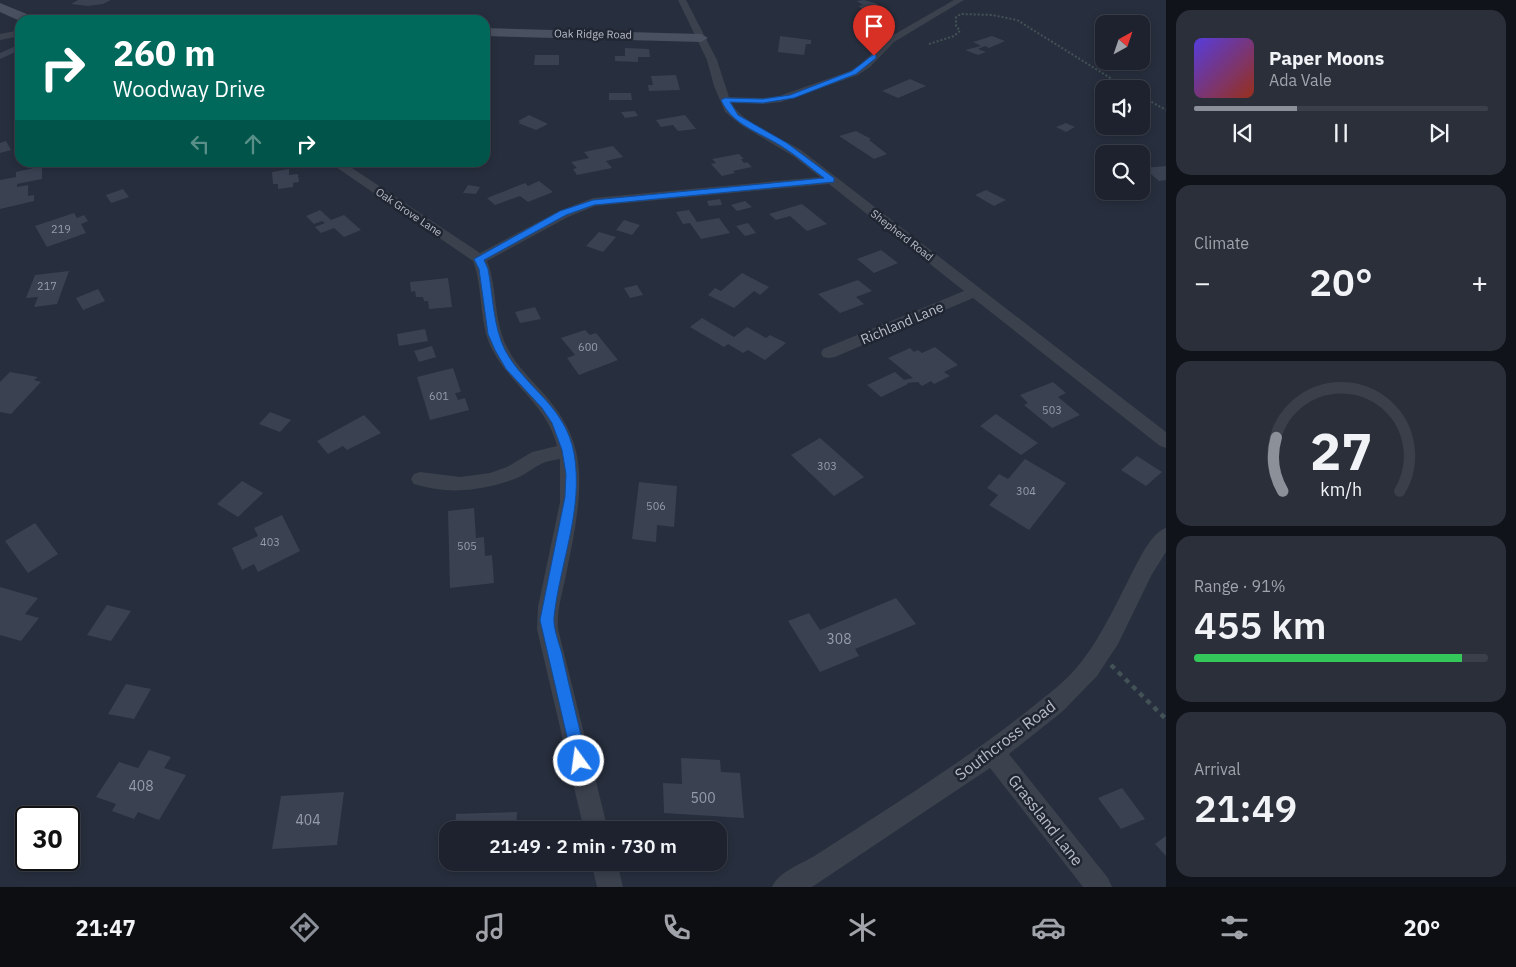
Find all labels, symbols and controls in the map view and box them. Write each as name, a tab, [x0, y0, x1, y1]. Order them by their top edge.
pin	[853, 5, 895, 56]
icon: arrive	[860, 12, 888, 40]
north arrow	[1095, 15, 1150, 70]
map controls	[1095, 15, 1150, 200]
street label: Oak Ridge Road	[554, 26, 632, 42]
text: 260 m	[113, 30, 216, 76]
icon: right	[30, 35, 95, 100]
text: Paper Moons	[1269, 46, 1384, 70]
text: Ada Vale	[1269, 70, 1332, 90]
text: Woodway Drive	[113, 74, 265, 103]
button: sound	[1095, 80, 1150, 135]
icon: previous	[1229, 119, 1257, 147]
icon: pause	[1327, 119, 1355, 147]
icon: next	[1425, 119, 1453, 147]
icon: left	[186, 130, 214, 158]
icon: ahead	[239, 130, 267, 158]
icon: right	[292, 130, 320, 158]
button: search	[1095, 145, 1150, 200]
street label: Oak Grove Lane	[373, 185, 445, 239]
street label: Shepherd Road	[868, 206, 936, 264]
house number: 219	[51, 222, 71, 236]
text: Climate	[1194, 233, 1249, 253]
text: 20°	[1309, 257, 1373, 306]
text: −	[1194, 264, 1211, 301]
text: +	[1471, 264, 1488, 301]
house number: 217	[37, 279, 57, 293]
street label: Richland Lane	[858, 297, 946, 349]
house number: 600	[578, 340, 598, 354]
house number: 601	[429, 389, 449, 403]
house number: 503	[1042, 403, 1062, 417]
text: 27	[1310, 417, 1372, 484]
house number: 303	[817, 459, 837, 473]
text: km/h	[1320, 478, 1362, 501]
house number: 304	[1016, 484, 1036, 498]
house number: 506	[646, 499, 666, 513]
house number: 403	[260, 535, 280, 549]
house number: 505	[457, 539, 477, 553]
text: Range · 91%	[1194, 576, 1286, 596]
text: 455 km	[1194, 600, 1326, 649]
house number: 308	[826, 630, 852, 648]
street label: Southcross Road	[951, 696, 1059, 784]
position arrow	[552, 734, 604, 786]
text: Arrival	[1194, 759, 1241, 779]
street label: Grassland Lane	[1004, 770, 1088, 870]
house number: 408	[128, 777, 154, 795]
text: 21:49	[1194, 783, 1297, 832]
house number: 500	[690, 789, 716, 807]
speed limit sign: 30	[15, 806, 80, 871]
house number: 404	[295, 811, 321, 829]
text: 21:49 · 2 min · 730 m	[489, 834, 677, 858]
icon: directions	[287, 910, 322, 945]
icon: music	[473, 910, 508, 945]
icon: phone	[659, 910, 694, 945]
icon: climate	[845, 910, 880, 945]
icon: car	[1031, 910, 1066, 945]
icon: filters	[1217, 910, 1252, 945]
text: 21:47	[76, 913, 136, 942]
text: 20°	[1404, 913, 1440, 942]

